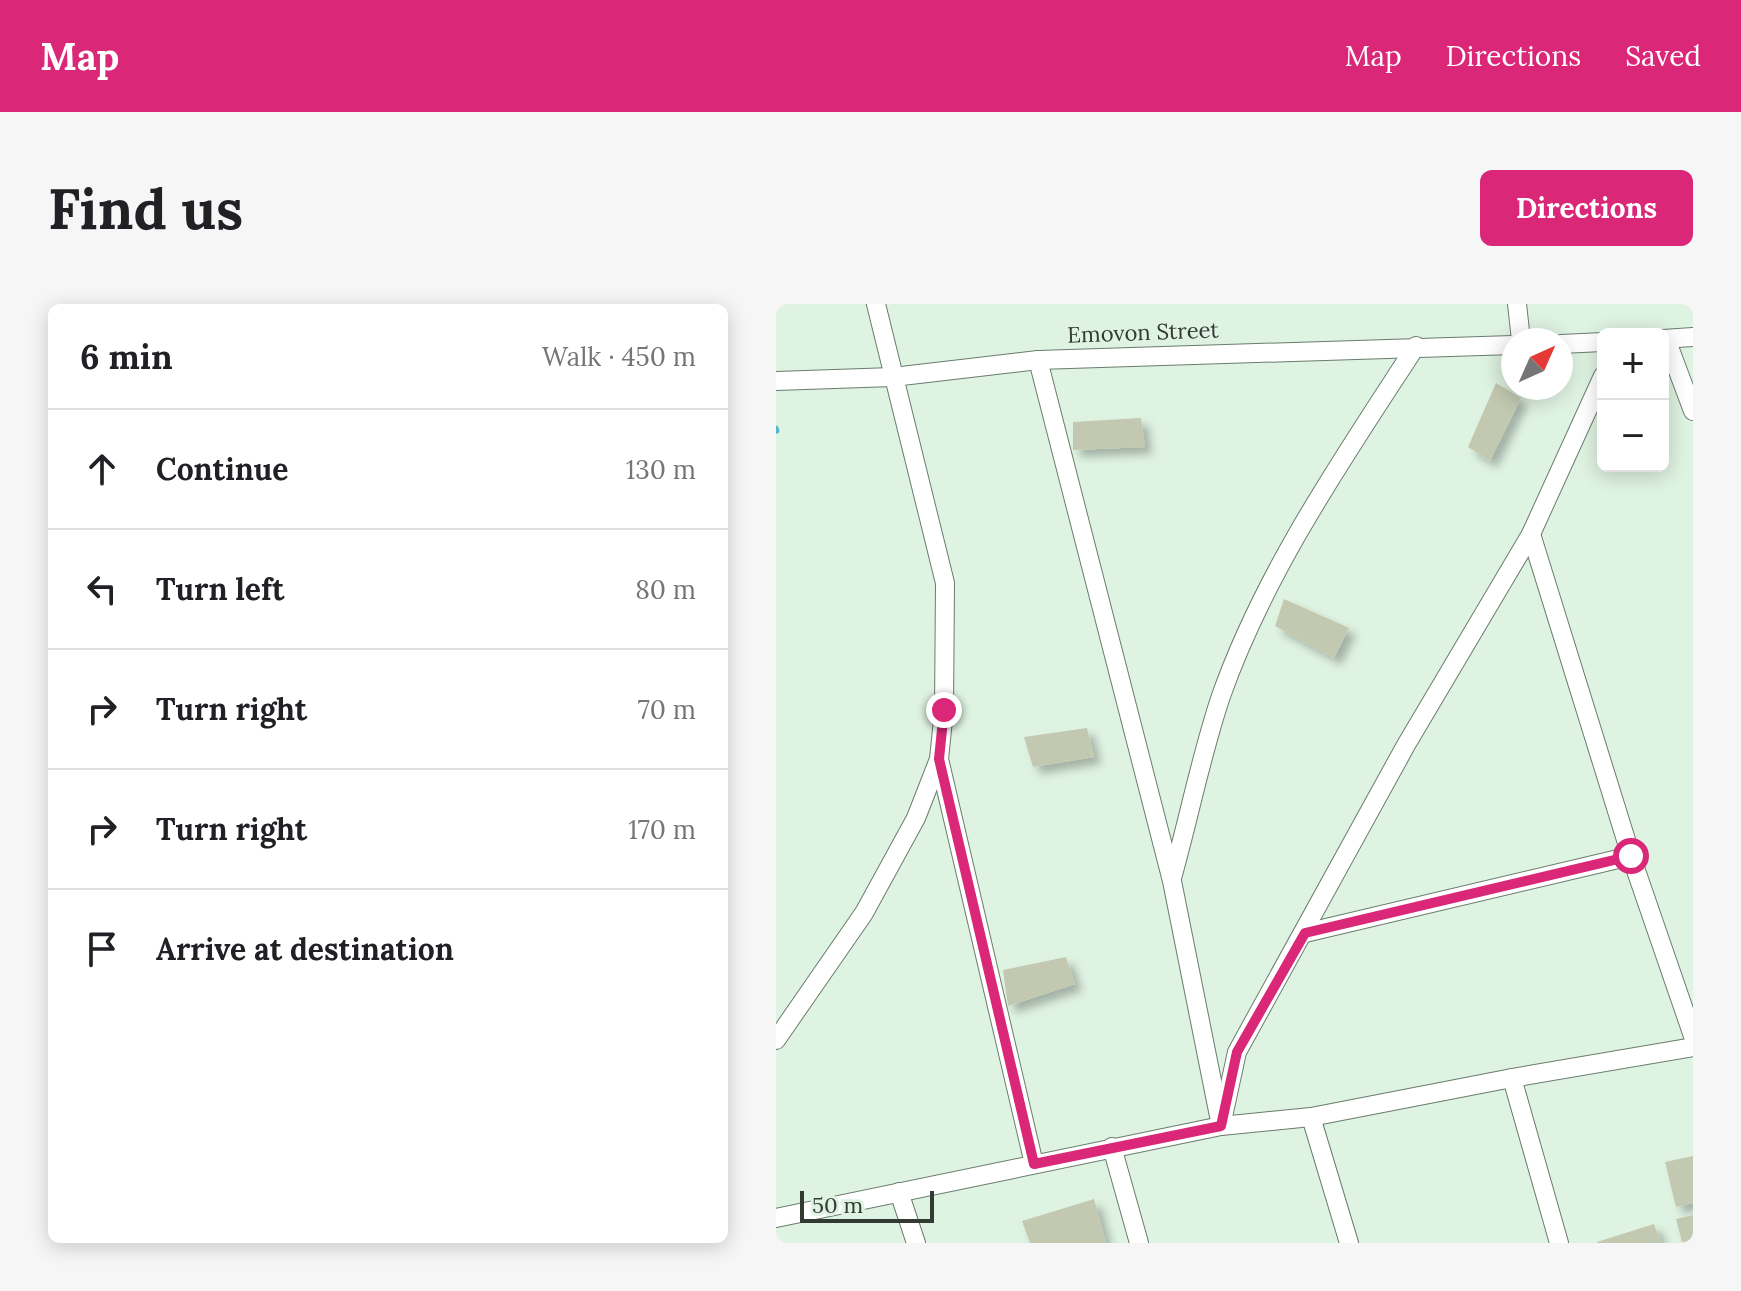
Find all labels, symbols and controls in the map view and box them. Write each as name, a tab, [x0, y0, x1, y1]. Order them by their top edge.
text: Map	[40, 32, 119, 80]
text: Map	[1345, 38, 1402, 74]
text: Directions	[1446, 38, 1581, 74]
text: Saved	[1625, 38, 1701, 74]
button: Directions	[1480, 170, 1693, 246]
text: Find us	[48, 173, 243, 244]
street label: Emovon Street	[1067, 315, 1220, 349]
north arrow	[1501, 328, 1573, 400]
map controls	[1597, 328, 1669, 472]
button: +	[1597, 328, 1669, 400]
text: 6 min	[80, 335, 173, 378]
text: Walk · 450 m	[542, 340, 696, 373]
button: −	[1597, 400, 1669, 472]
icon: ahead	[80, 447, 124, 491]
text: Continue	[156, 450, 288, 488]
text: 130 m	[626, 453, 696, 486]
icon: left	[80, 567, 124, 611]
text: Turn left	[156, 570, 284, 608]
text: 80 m	[635, 573, 696, 606]
icon: right	[80, 687, 124, 731]
text: Turn right	[156, 690, 307, 728]
route end	[926, 692, 962, 728]
text: 70 m	[638, 693, 696, 726]
icon: right	[80, 807, 124, 851]
text: Turn right	[156, 810, 307, 848]
text: 170 m	[628, 813, 696, 846]
route start	[1613, 838, 1649, 874]
icon: arrive	[80, 927, 124, 971]
text: Arrive at destination	[156, 930, 454, 968]
scale bar	[800, 1187, 934, 1223]
text: 50 m	[812, 1191, 863, 1219]

